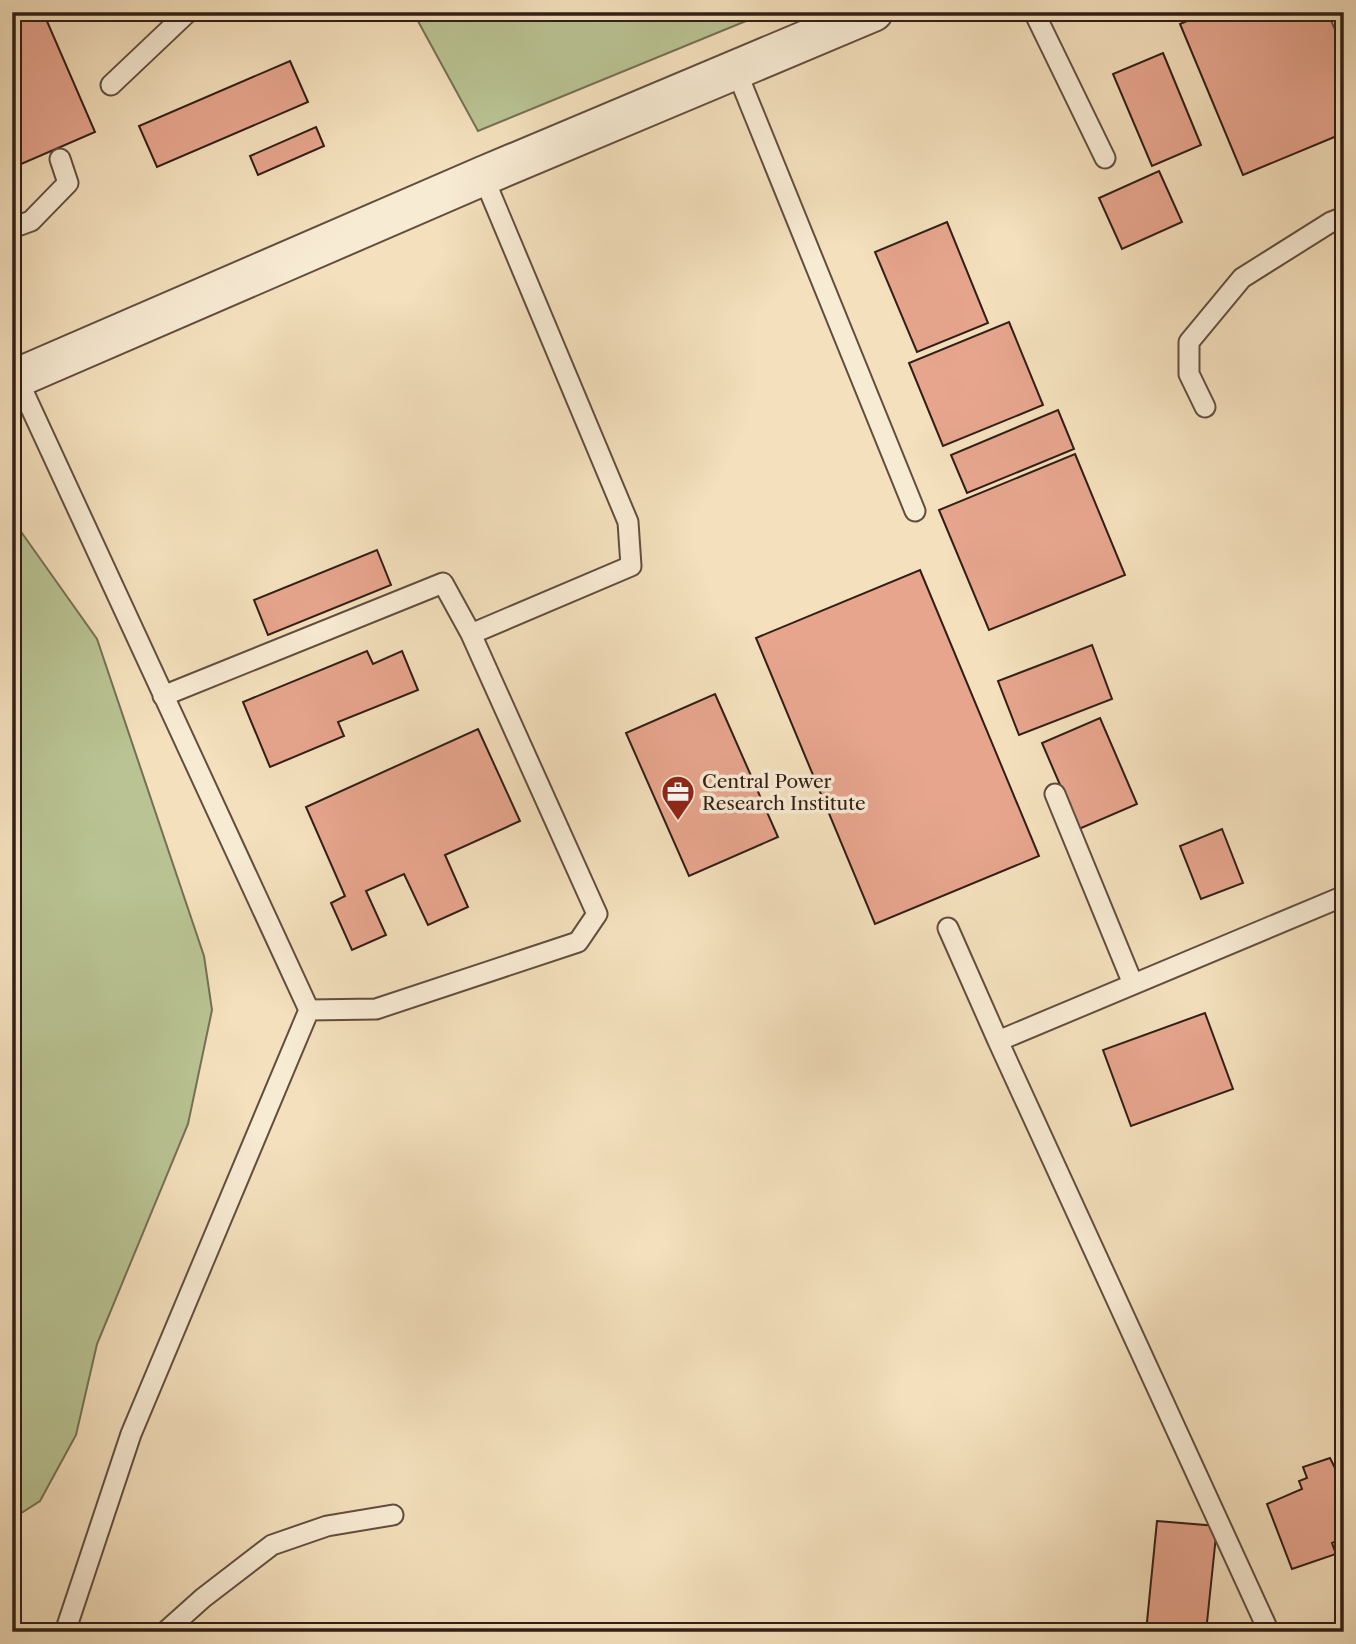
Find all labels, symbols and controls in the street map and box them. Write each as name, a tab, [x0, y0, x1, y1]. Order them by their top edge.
place label: Central Power Research Institute	[702, 770, 866, 815]
office icon: Central Power Research Institute	[659, 773, 697, 822]

